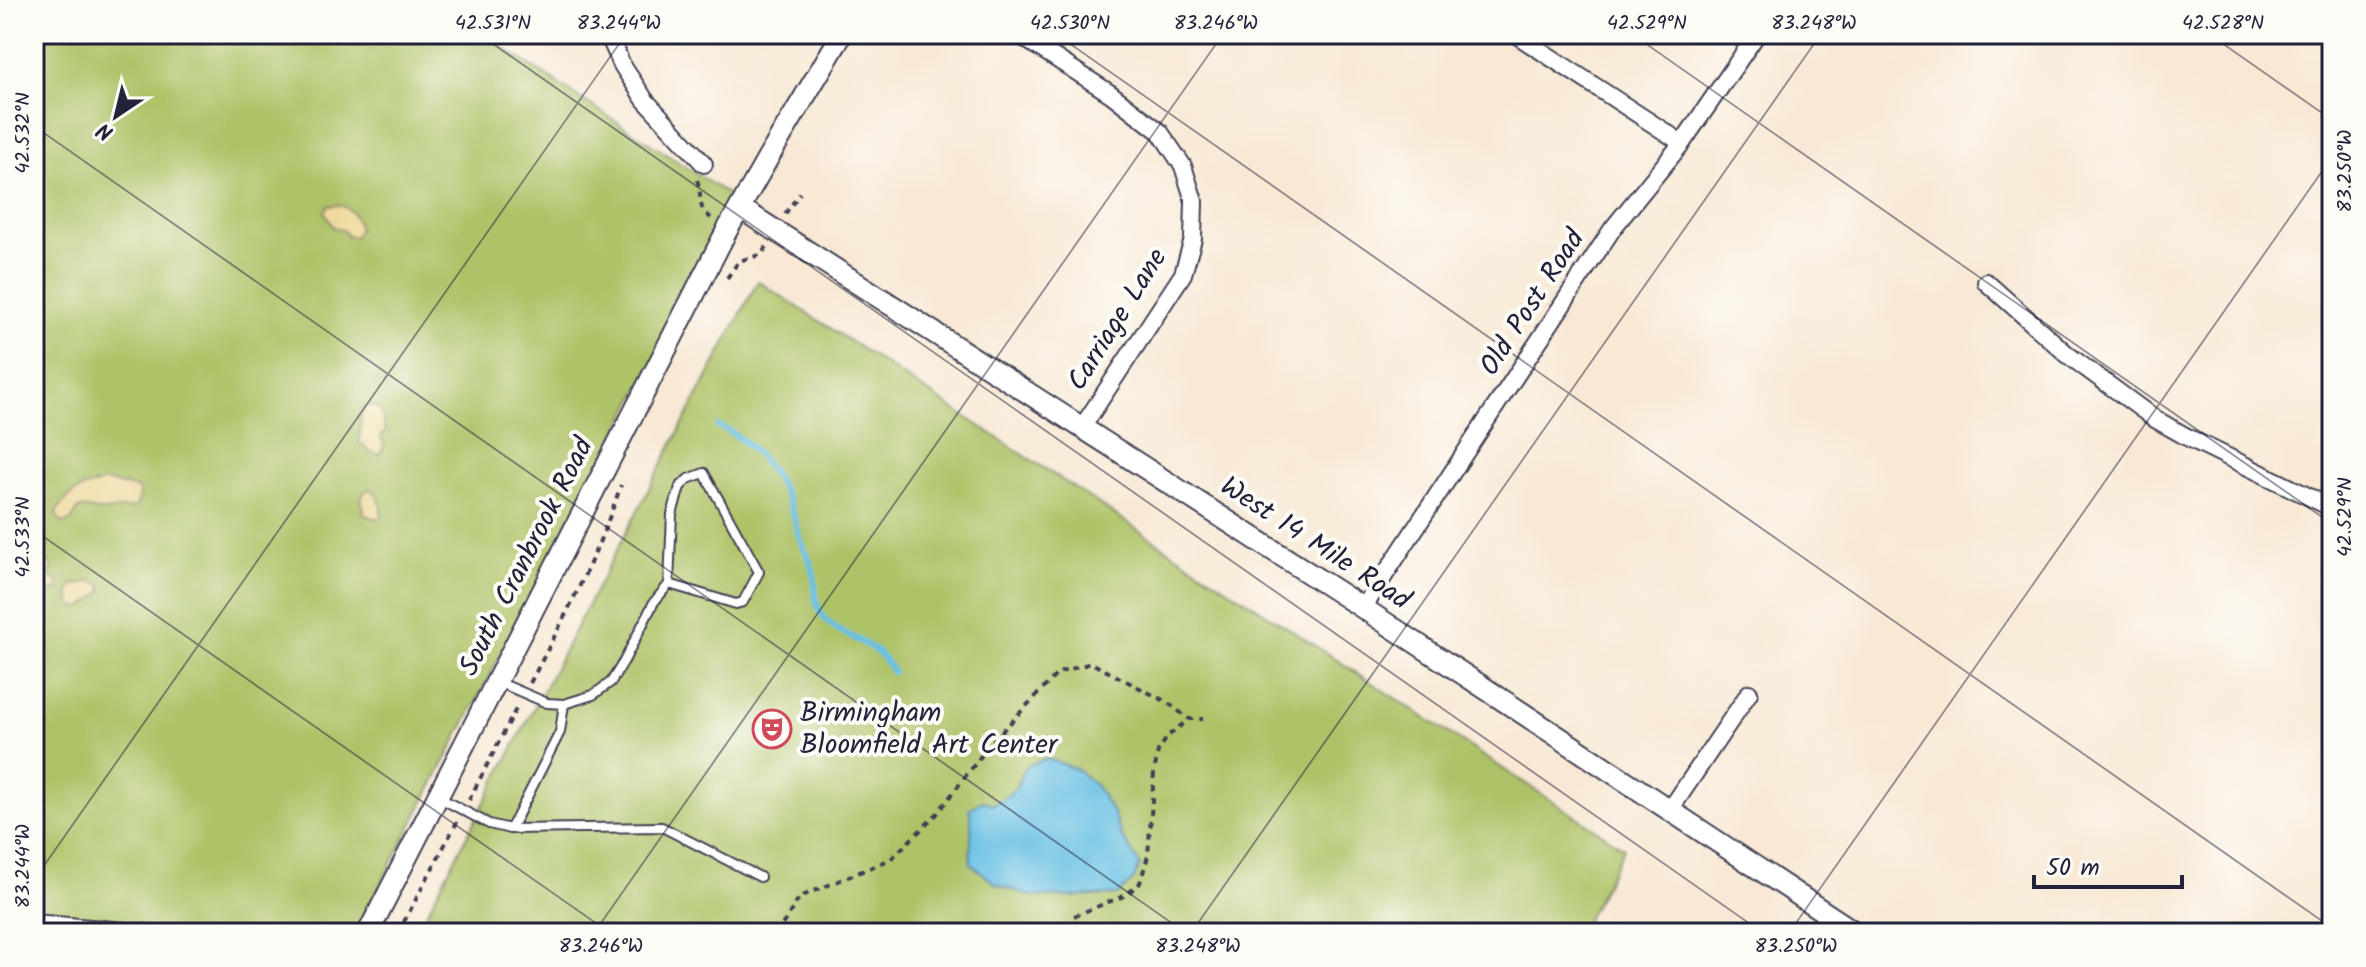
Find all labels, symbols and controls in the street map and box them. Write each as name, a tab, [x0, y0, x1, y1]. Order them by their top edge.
text: 42.531°N	[455, 8, 531, 40]
text: 83.244°W	[577, 8, 661, 40]
text: 42.530°N	[1030, 8, 1110, 40]
text: 83.246°W	[1174, 8, 1258, 40]
text: 42.529°N	[1607, 8, 1687, 40]
text: 83.248°W	[1771, 8, 1857, 40]
text: 42.528°N	[2182, 8, 2264, 40]
north arrow	[76, 76, 156, 156]
text: 42.532°N	[8, 92, 40, 174]
text: N	[90, 112, 122, 149]
text: 83.250°W	[2330, 130, 2362, 212]
street label: Old Post Road	[1469, 220, 1598, 385]
street label: Carriage Lane	[1056, 239, 1180, 400]
street label: South Cranbrook Road	[447, 429, 607, 684]
street label: West 14 Mile Road	[1211, 465, 1420, 623]
text: 42.529°N	[2330, 477, 2362, 557]
text: 42.533°N	[8, 496, 40, 578]
place label: Birmingham Bloomfield Art Center	[800, 691, 1059, 768]
theatre icon: Birmingham Bloomfield Art Center	[751, 708, 793, 750]
text: 83.244°W	[8, 824, 40, 908]
scale bar	[2034, 839, 2182, 889]
text: 50 m	[2046, 849, 2100, 888]
text: 83.246°W	[559, 931, 643, 963]
text: 83.248°W	[1155, 931, 1241, 963]
text: 83.250°W	[1755, 931, 1837, 963]

